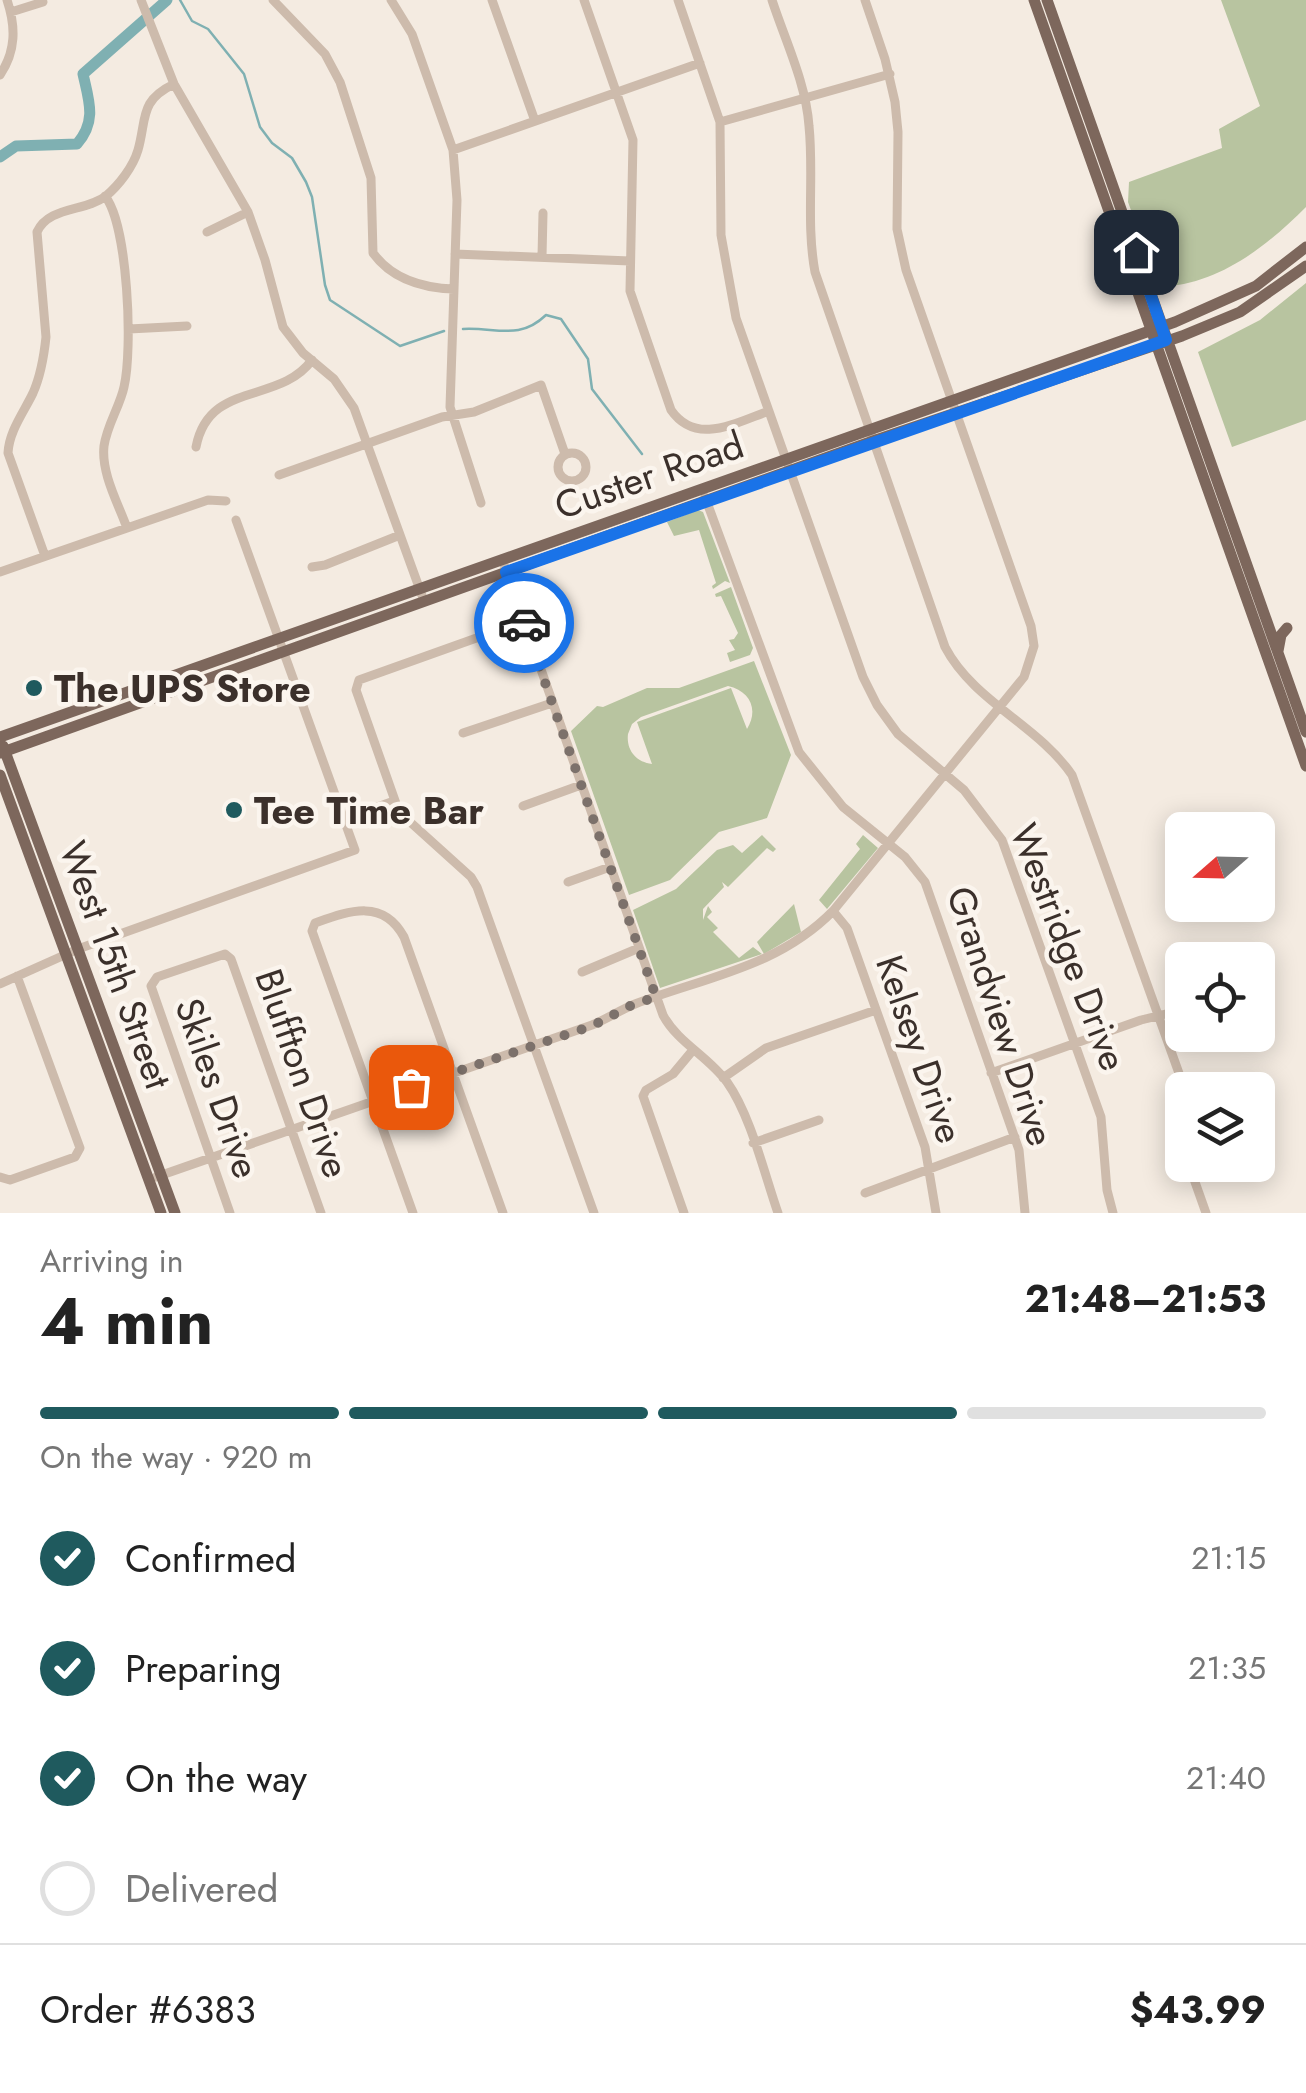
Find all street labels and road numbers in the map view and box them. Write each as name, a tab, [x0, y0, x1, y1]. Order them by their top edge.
street label: Custer Road	[547, 417, 751, 533]
street label: Westridge Drive	[997, 816, 1141, 1078]
street label: West 15th Street	[46, 834, 186, 1096]
street label: Grandview Drive	[933, 879, 1069, 1153]
street label: Kelsey Drive	[862, 948, 978, 1150]
street label: Bluffton Drive	[242, 961, 364, 1185]
street label: Skiles Drive	[162, 991, 274, 1185]

